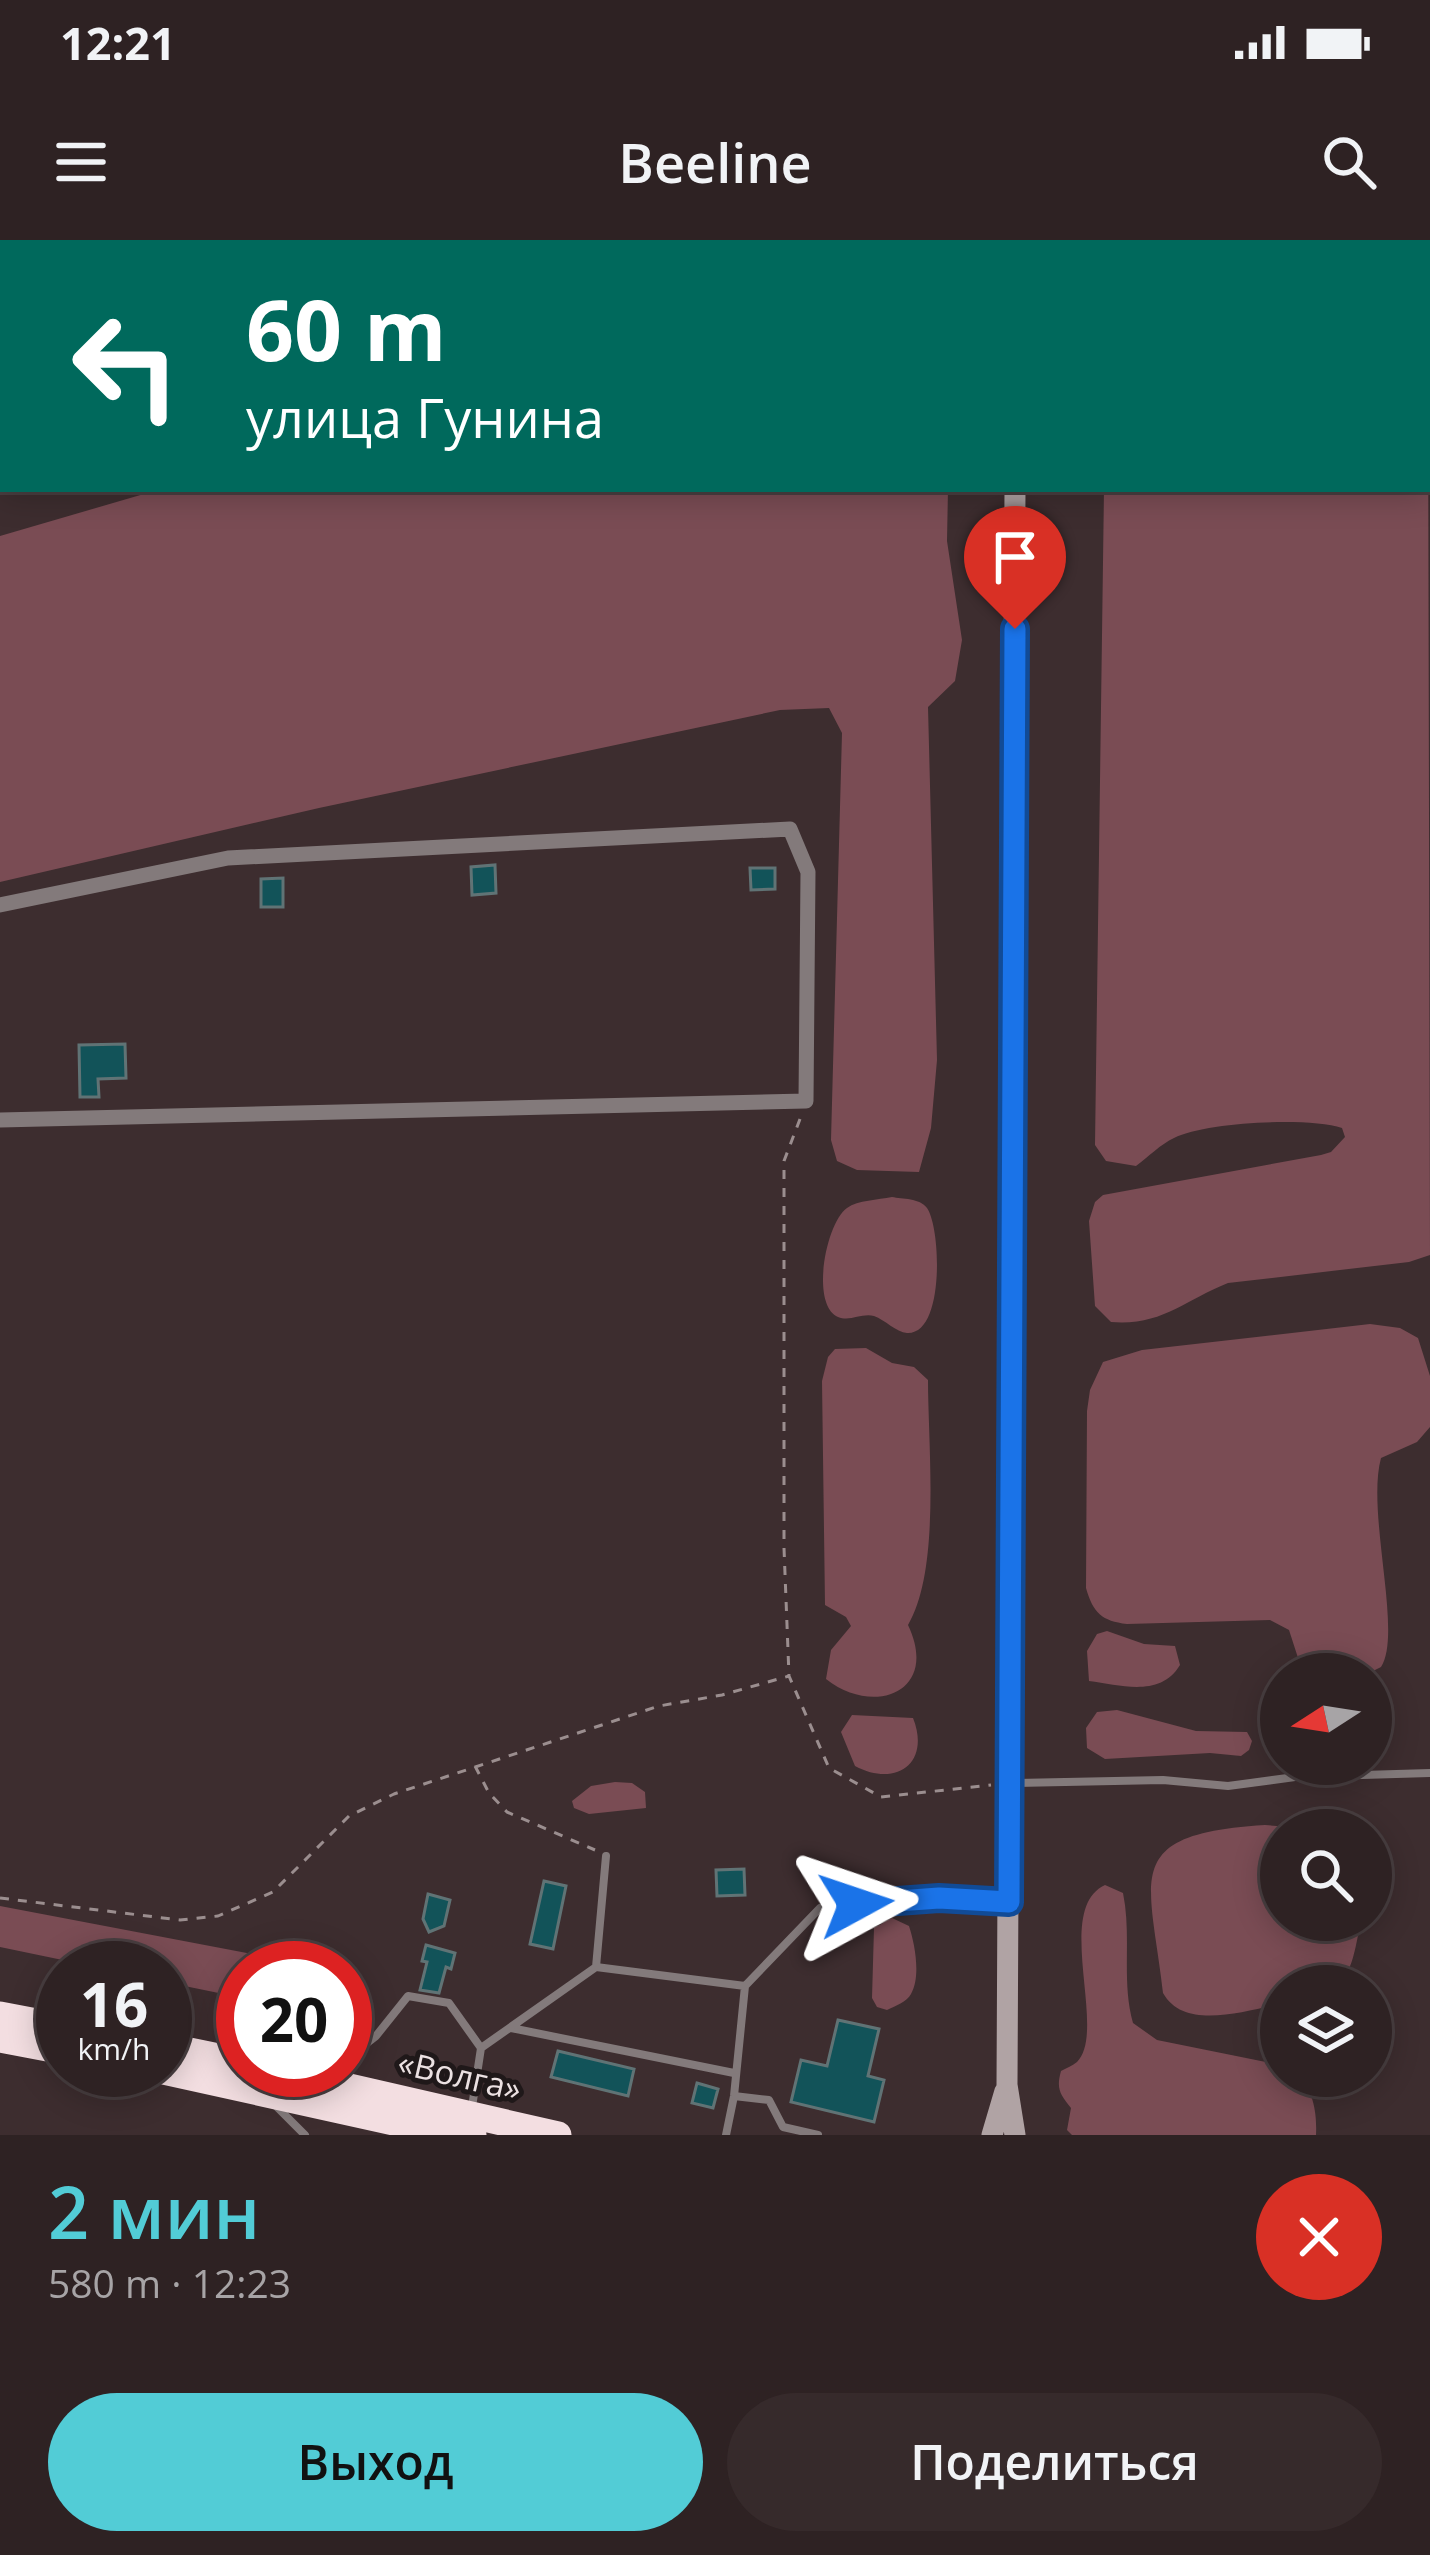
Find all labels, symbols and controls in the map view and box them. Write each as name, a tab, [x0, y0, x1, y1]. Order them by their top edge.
text: 12:21	[60, 12, 176, 73]
text: Beeline	[618, 125, 812, 199]
icon: menu	[48, 129, 114, 195]
icon: search	[1316, 129, 1382, 195]
text: 60 m	[246, 271, 446, 386]
icon: left	[48, 288, 204, 444]
text: улица Гунина	[246, 380, 604, 454]
pin	[964, 506, 1066, 629]
icon: arrive	[982, 524, 1048, 590]
north arrow	[1260, 1653, 1392, 1785]
map controls	[1260, 1653, 1392, 2097]
button: search	[1260, 1809, 1392, 1941]
position arrow	[793, 1841, 919, 1967]
speed limit sign: 20	[216, 1941, 372, 2097]
text: 16	[80, 1963, 148, 2045]
button: layers	[1260, 1965, 1392, 2097]
text: km/h	[78, 2028, 150, 2069]
street label: «Волга»	[394, 2039, 526, 2111]
text: 2 мин	[48, 2162, 260, 2260]
button: close	[1256, 2174, 1382, 2300]
text: 580 m · 12:23	[48, 2256, 291, 2309]
button: Выход	[48, 2393, 703, 2531]
button: Поделиться	[727, 2393, 1382, 2531]

